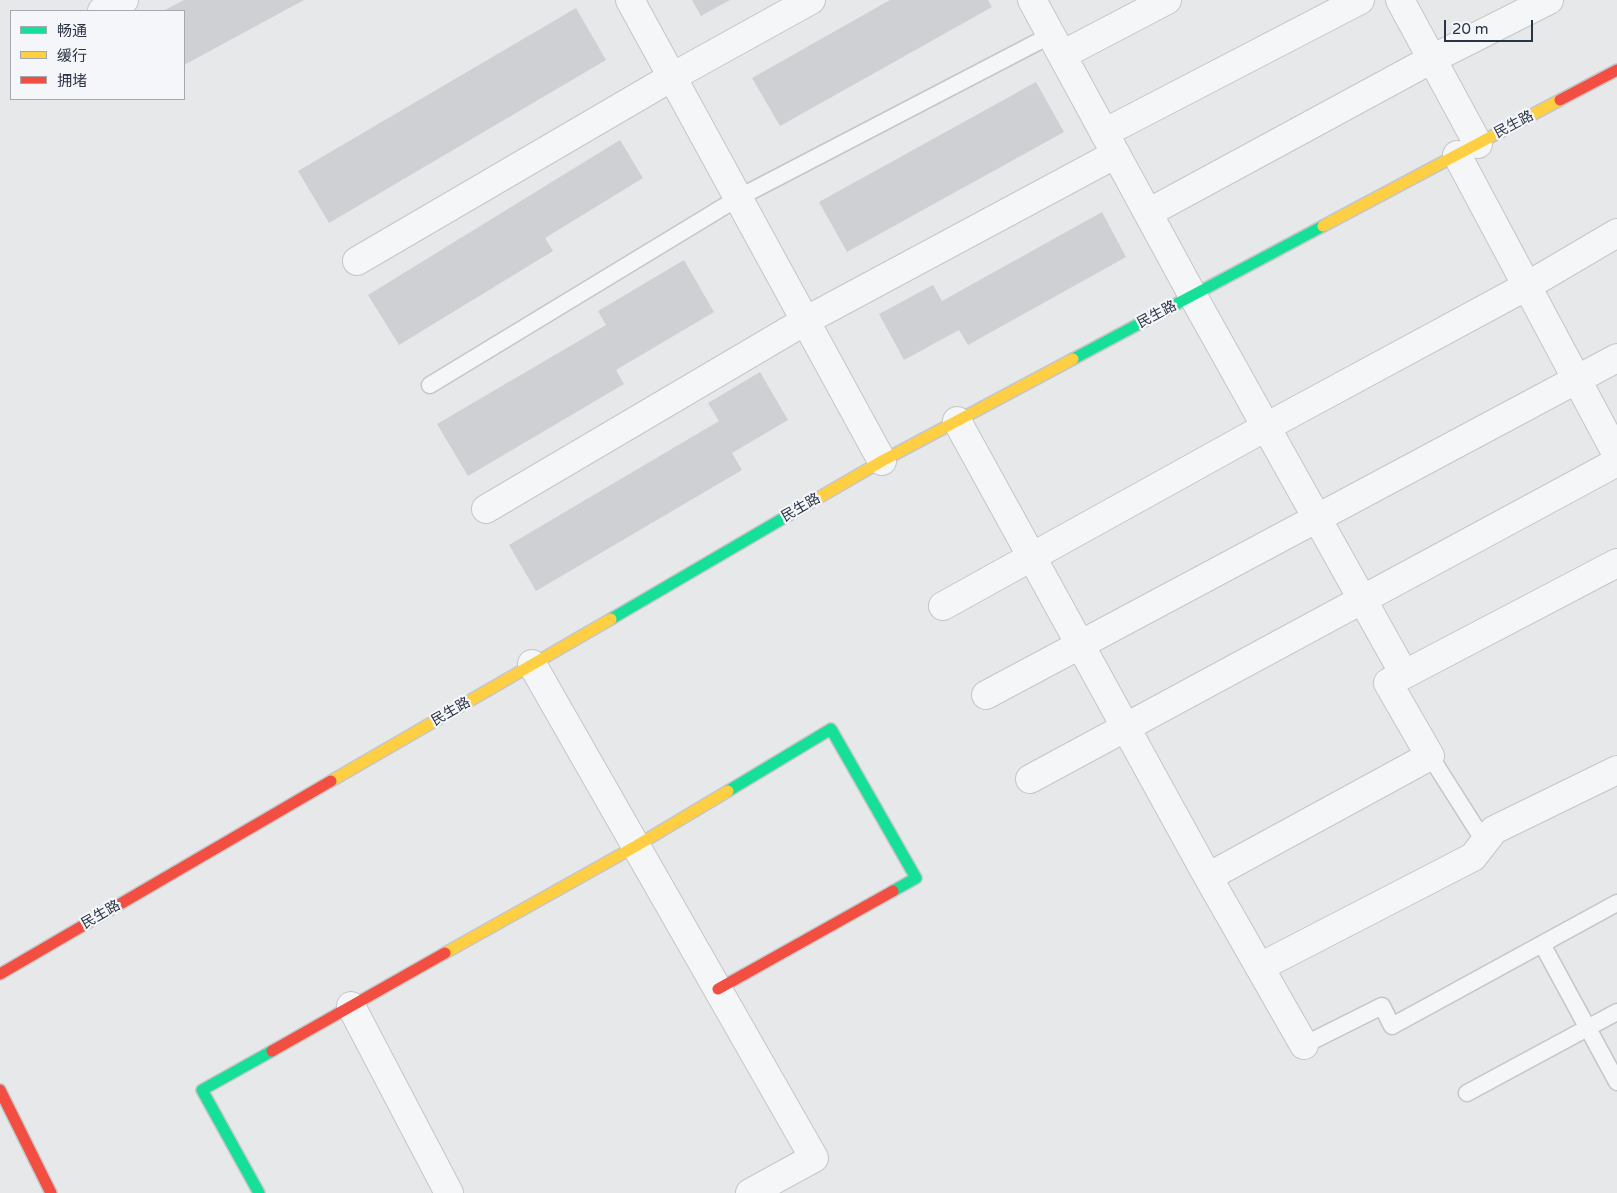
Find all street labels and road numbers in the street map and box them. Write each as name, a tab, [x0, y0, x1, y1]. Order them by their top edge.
street label: 民生路	[1492, 108, 1536, 142]
street label: 民生路	[1135, 298, 1179, 332]
street label: 民生路	[779, 490, 823, 526]
street label: 民生路	[429, 694, 473, 730]
street label: 民生路	[79, 897, 123, 933]

